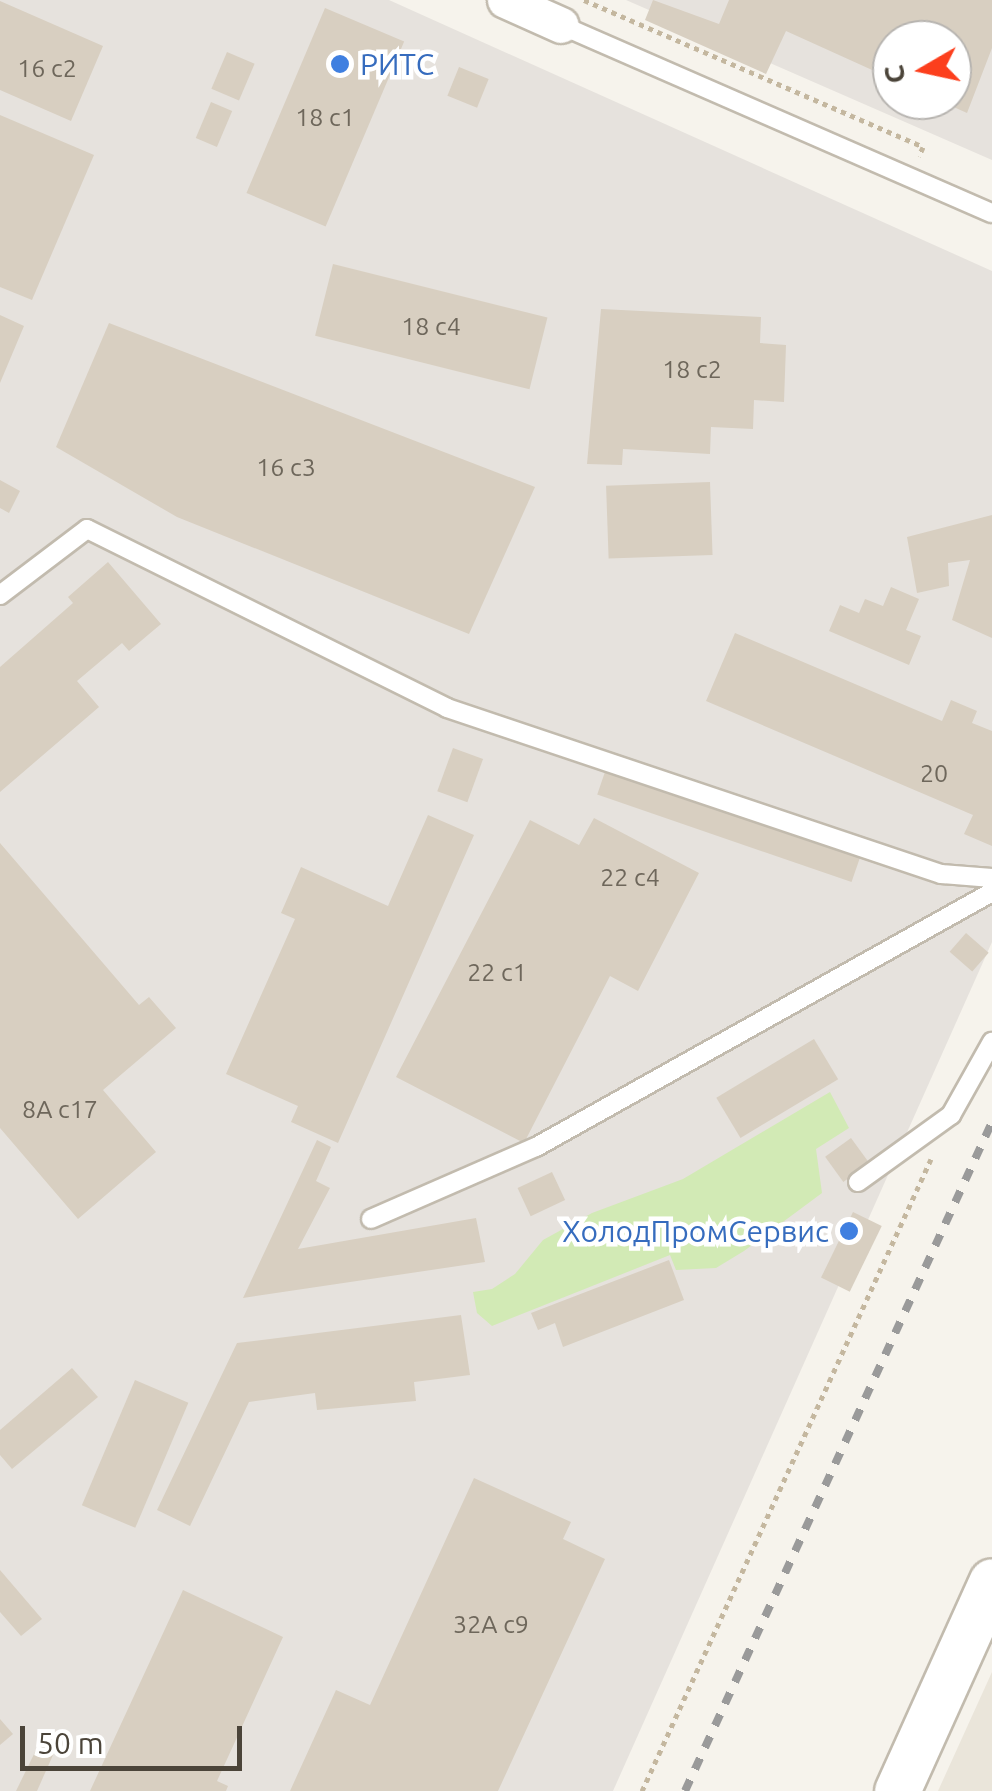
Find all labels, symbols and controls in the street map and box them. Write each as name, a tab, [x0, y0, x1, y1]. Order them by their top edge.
north arrow	[872, 20, 972, 120]
place label: РИТС	[360, 46, 434, 82]
house number: 16 с2	[17, 53, 77, 83]
marker: РИТС	[329, 53, 351, 75]
text: С	[877, 63, 911, 86]
house number: 18 с1	[295, 102, 355, 132]
house number: 18 с4	[401, 311, 461, 341]
house number: 18 с2	[662, 354, 722, 384]
house number: 16 с3	[256, 452, 316, 482]
house number: 20	[920, 758, 948, 788]
house number: 22 с4	[600, 862, 660, 892]
house number: 22 с1	[467, 957, 527, 987]
house number: 8А с17	[22, 1094, 98, 1124]
place label: ХолодПромСервис	[562, 1213, 829, 1249]
marker: ХолодПромСервис	[838, 1220, 860, 1242]
house number: 32А с9	[453, 1609, 529, 1639]
scale bar	[25, 1706, 248, 1768]
text: 50 m	[37, 1726, 104, 1760]

